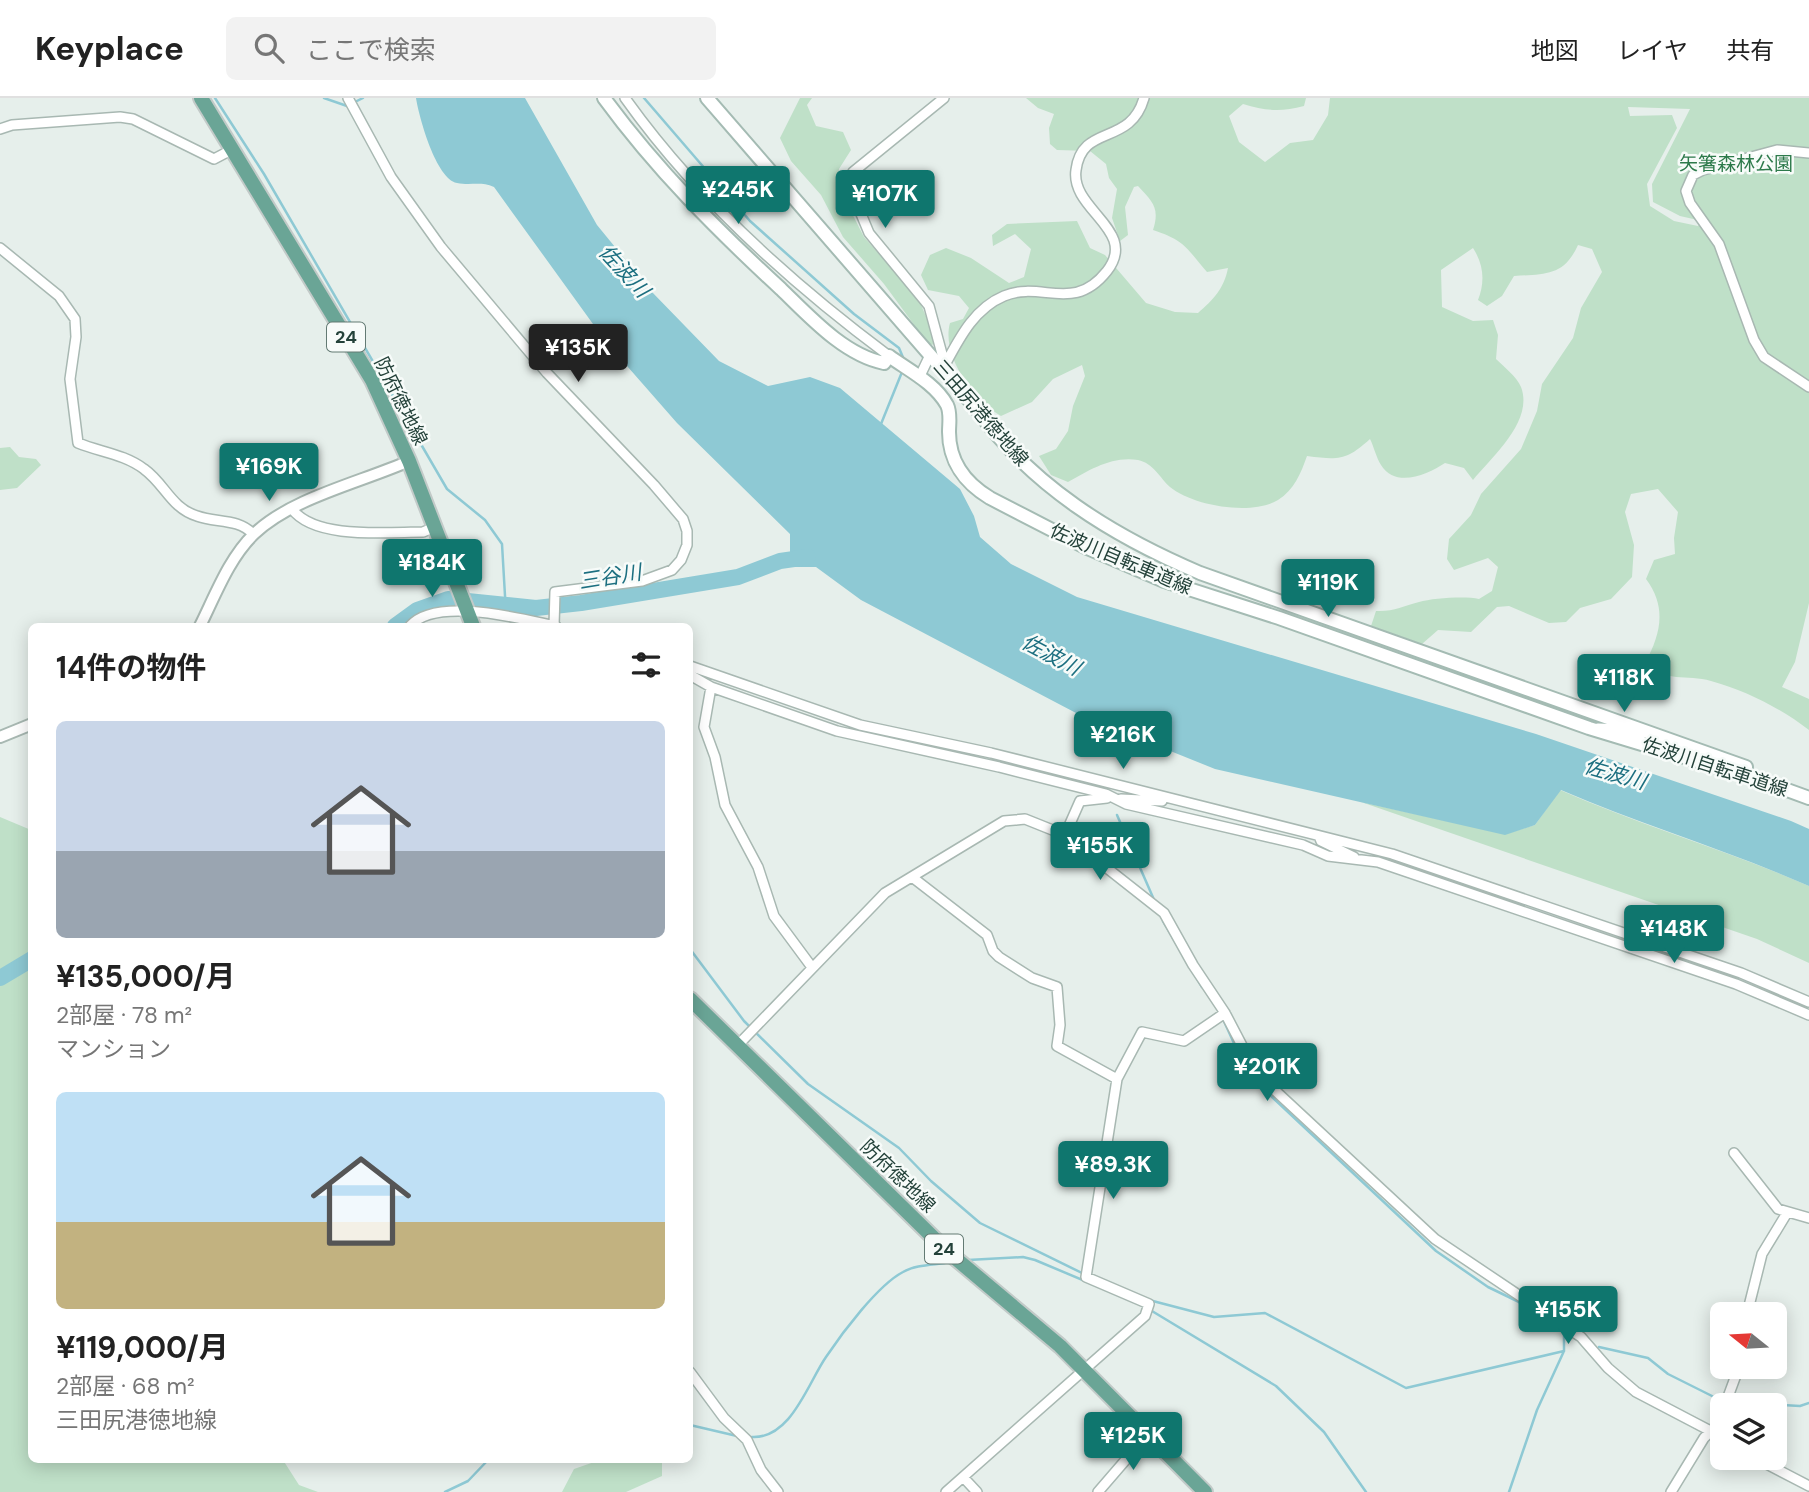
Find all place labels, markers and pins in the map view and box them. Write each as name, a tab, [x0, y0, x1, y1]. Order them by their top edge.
pin: ¥245K	[689, 166, 787, 226]
pin: ¥107K	[836, 170, 934, 230]
pin: ¥135K	[529, 324, 627, 384]
pin: ¥169K	[220, 444, 318, 503]
pin: ¥184K	[383, 540, 481, 599]
pin: ¥119K	[1279, 560, 1377, 619]
pin: ¥118K	[1575, 654, 1673, 714]
pin: ¥216K	[1074, 712, 1172, 771]
pin: ¥155K	[1051, 822, 1149, 882]
pin: ¥148K	[1625, 906, 1723, 965]
pin: ¥201K	[1218, 1044, 1316, 1103]
pin: ¥89.3K	[1056, 1142, 1170, 1201]
pin: ¥155K	[1519, 1286, 1617, 1346]
pin: ¥125K	[1084, 1412, 1182, 1472]

